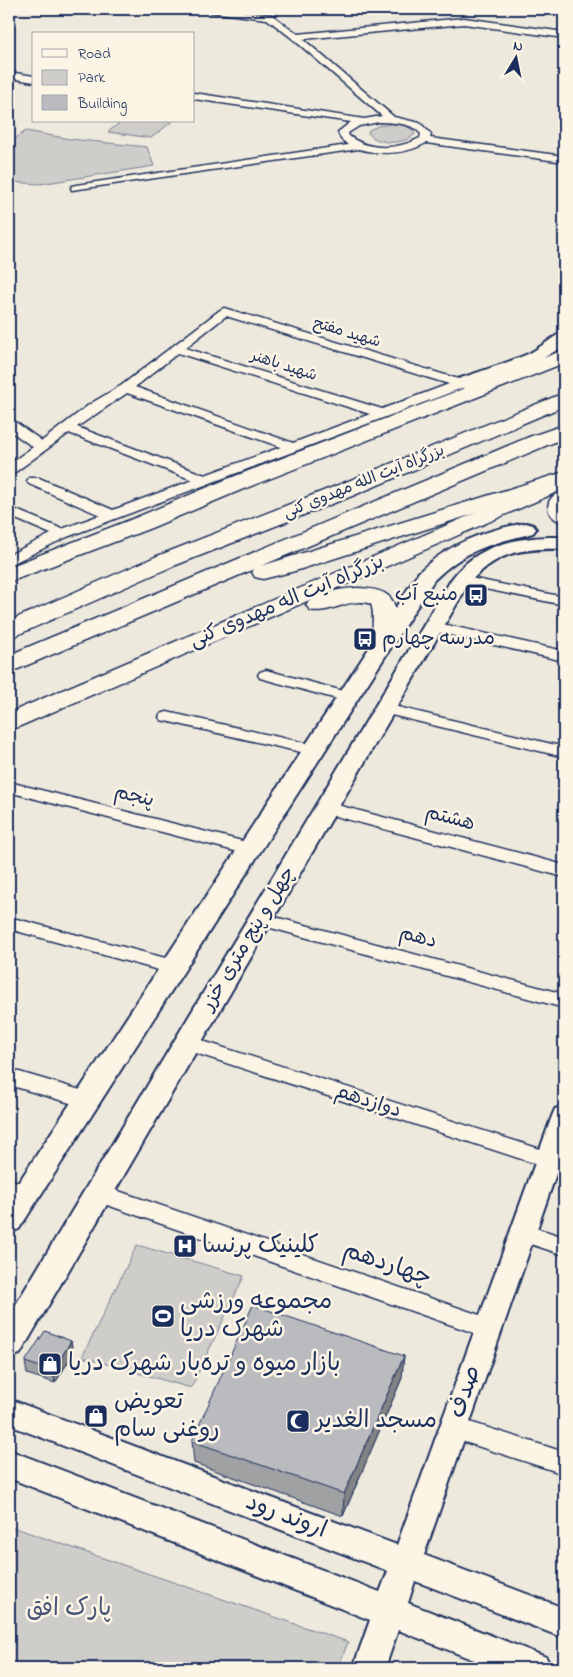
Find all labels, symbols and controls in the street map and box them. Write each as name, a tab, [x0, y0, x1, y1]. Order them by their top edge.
legend	[32, 32, 195, 122]
north arrow	[490, 32, 540, 82]
text: N	[512, 36, 524, 58]
text: Road	[78, 43, 111, 65]
text: Park	[78, 67, 106, 89]
text: Building	[77, 93, 127, 116]
street label: شهید مفتح	[310, 311, 384, 355]
street label: شهید باهنر	[246, 343, 320, 388]
street label: بزرگراه آیت الله مهدوی کنی	[280, 439, 448, 525]
street label: بزرگراه آیت اله مهدوی کنی	[185, 548, 389, 656]
place label: منبع آب	[395, 581, 458, 610]
bus stop icon: منبع آب	[463, 582, 489, 608]
place label: مدرسه چهارم	[382, 625, 495, 654]
bus stop icon: مدرسه چهارم	[352, 626, 378, 652]
street label: پنجم	[111, 778, 157, 816]
street label: هشتم	[422, 798, 478, 840]
street label: چهل و پنج متری خزر	[193, 861, 304, 1018]
street label: دهم	[396, 919, 440, 957]
street label: دوازدهم	[331, 1078, 405, 1126]
place label: کلینیک پرنسا	[202, 1229, 319, 1264]
hospital icon: کلینیک پرنسا	[172, 1233, 198, 1259]
street label: چهاردهم	[338, 1234, 436, 1296]
place label: مجموعه ورزشی شهرک دریا	[180, 1285, 332, 1348]
sports icon: مجموعه ورزشی شهرک دریا	[150, 1303, 176, 1329]
place label: بازار میوه و تره‌بار شهرک دریا	[68, 1347, 340, 1382]
shop icon: بازار میوه و تره‌بار شهرک دریا	[37, 1351, 63, 1377]
street label: صدف	[441, 1361, 491, 1423]
place label: تعویض روغنی سام	[114, 1385, 220, 1448]
shop icon: تعویض روغنی سام	[83, 1403, 109, 1429]
place label: مسجد الغدیر	[314, 1404, 437, 1439]
mosque icon: مسجد الغدیر	[285, 1408, 311, 1434]
street label: اروند رود	[240, 1485, 332, 1549]
park label: پارک افق	[26, 1592, 112, 1627]

